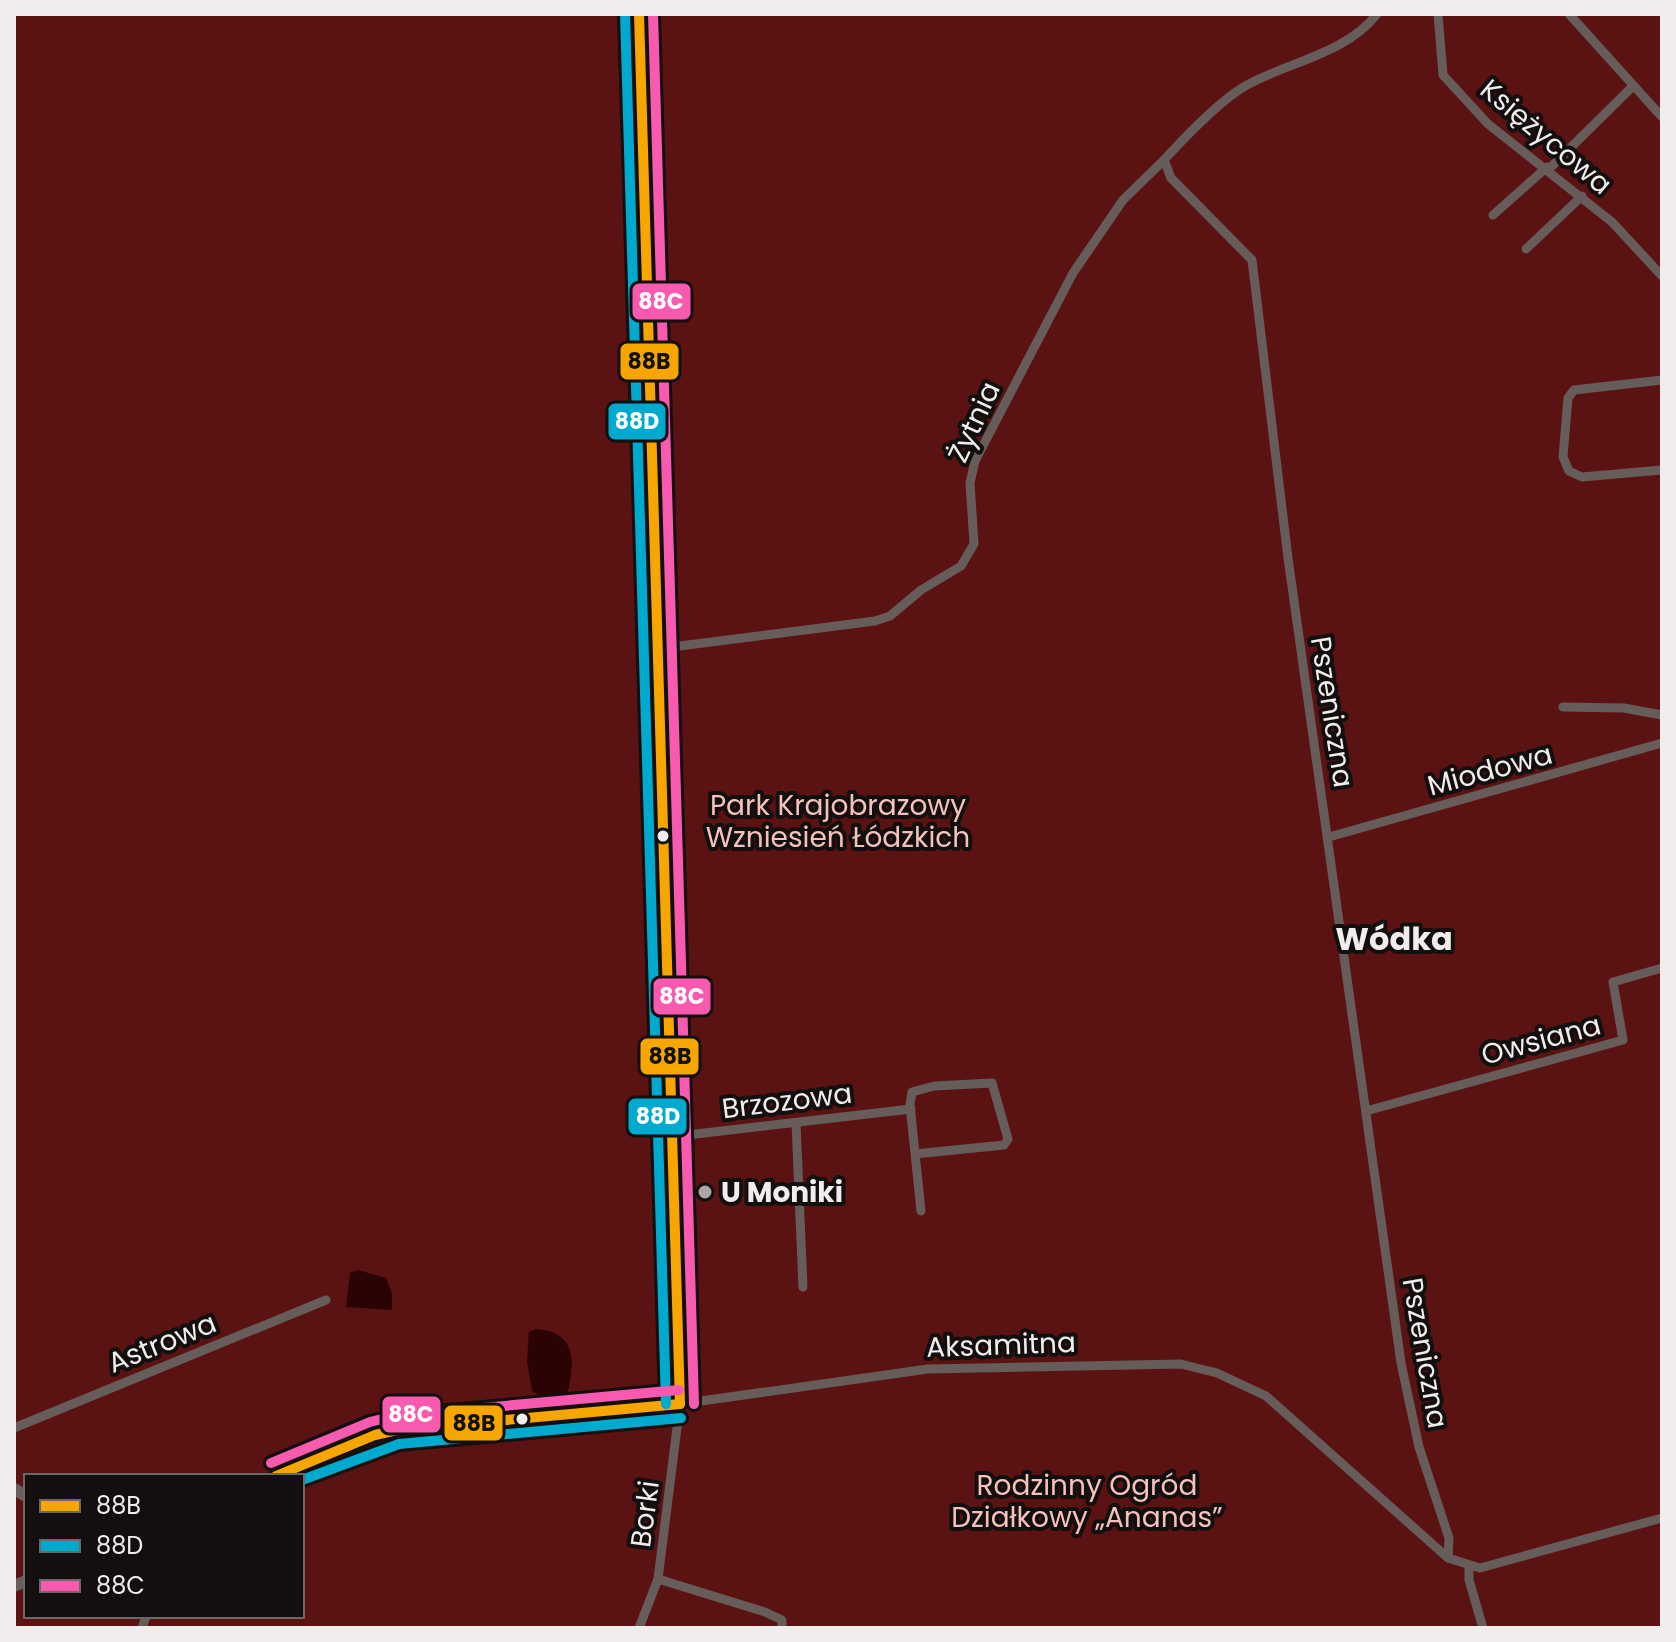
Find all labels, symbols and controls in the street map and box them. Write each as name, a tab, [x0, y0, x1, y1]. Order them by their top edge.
street label: Księżycowa	[1472, 70, 1620, 204]
line badge: 88C	[631, 282, 692, 321]
text: 88C	[638, 286, 684, 317]
line badge: 88B	[619, 342, 680, 381]
text: 88B	[627, 346, 671, 377]
street label: Żytnia	[938, 375, 1010, 469]
line badge: 88D	[607, 402, 667, 441]
text: 88D	[615, 406, 659, 437]
street label: Pszeniczna	[1301, 634, 1363, 790]
street label: Miodowa	[1423, 735, 1557, 805]
park label: Park Krajobrazowy Wzniesień Łódzkich	[706, 786, 970, 857]
unlabelled marker	[655, 828, 671, 844]
district label: Wódka	[1335, 916, 1453, 961]
line badge: 88C	[652, 977, 712, 1016]
text: 88C	[659, 981, 705, 1012]
street label: Owsiana	[1477, 1005, 1605, 1075]
line badge: 88B	[639, 1037, 700, 1076]
text: 88B	[648, 1041, 692, 1072]
street label: Brzozowa	[720, 1074, 854, 1128]
line badge: 88D	[627, 1097, 688, 1136]
text: 88D	[636, 1101, 680, 1132]
place label: U Moniki	[721, 1173, 843, 1212]
marker: U Moniki	[696, 1183, 714, 1201]
street label: Pszeniczna	[1393, 1275, 1457, 1431]
street label: Astrowa	[102, 1304, 222, 1382]
street label: Aksamitna	[926, 1323, 1076, 1367]
line badge: 88C	[381, 1395, 442, 1434]
text: 88C	[388, 1399, 434, 1430]
line badge: 88B	[443, 1404, 504, 1442]
text: 88B	[452, 1408, 496, 1439]
unlabelled marker	[514, 1411, 530, 1427]
park label: Rodzinny Ogród Działkowy „Ananas”	[951, 1466, 1223, 1537]
legend	[24, 1474, 304, 1618]
street label: Borki	[621, 1478, 669, 1550]
text: 88B	[96, 1489, 141, 1522]
text: 88D	[96, 1529, 143, 1562]
text: 88C	[96, 1569, 145, 1602]

